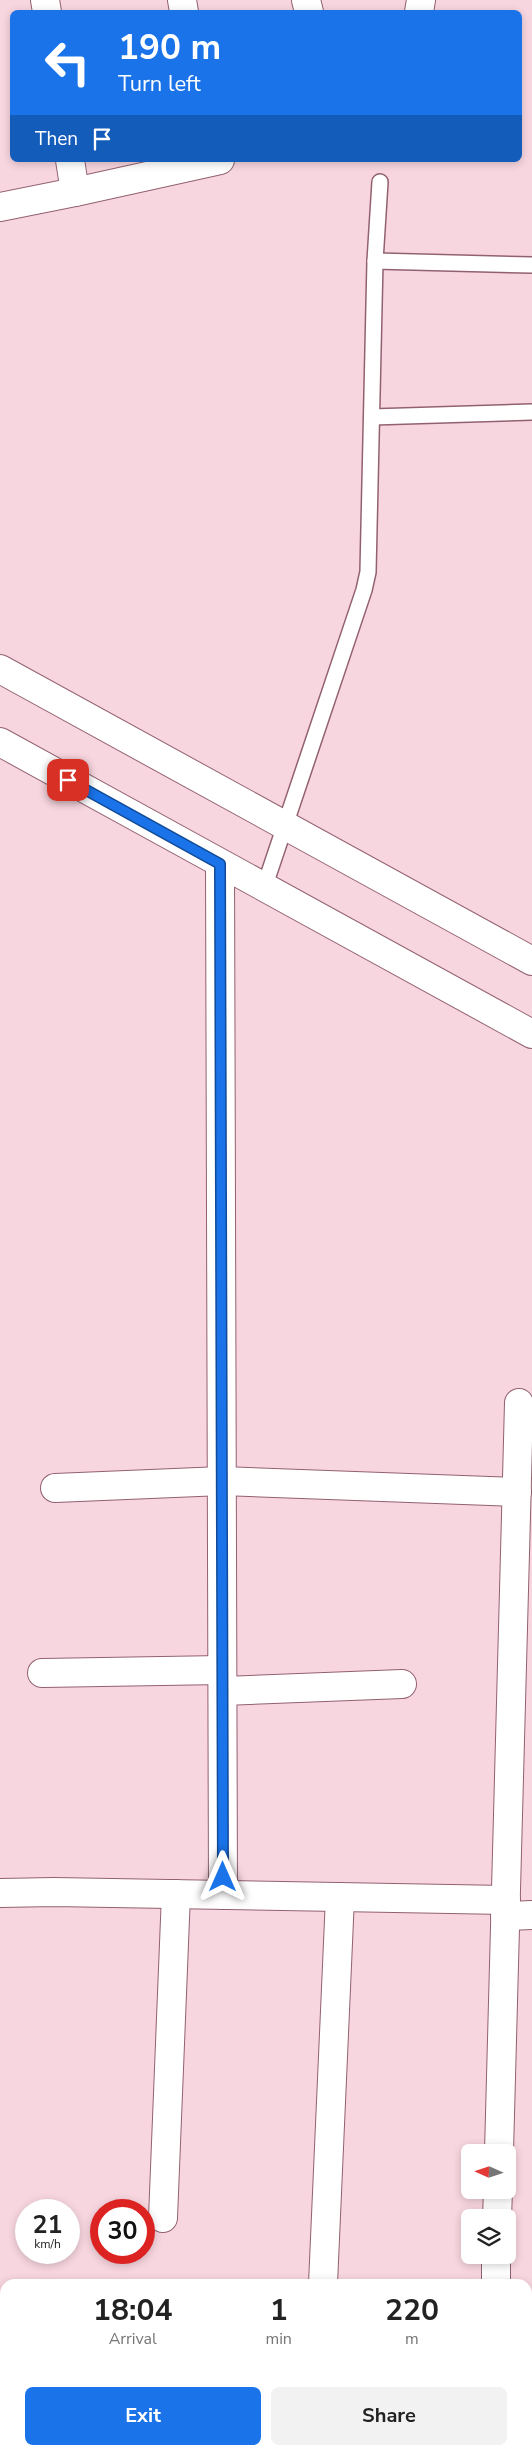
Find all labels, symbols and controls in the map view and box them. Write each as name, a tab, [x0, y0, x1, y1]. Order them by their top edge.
text: 190 m	[118, 24, 221, 71]
icon: left	[35, 30, 100, 95]
text: Turn left	[118, 69, 201, 99]
icon: arrive	[88, 125, 116, 153]
text: Then	[35, 126, 78, 152]
pin	[47, 759, 89, 801]
icon: arrive	[54, 766, 82, 794]
position arrow	[196, 1850, 248, 1902]
north arrow	[461, 2144, 516, 2199]
map controls	[461, 2144, 516, 2264]
speed limit sign: 30	[90, 2199, 155, 2264]
text: 21	[32, 2208, 63, 2242]
button: layers	[461, 2209, 516, 2264]
text: km/h	[34, 2236, 61, 2252]
text: 18:04	[93, 2290, 172, 2331]
text: 1	[270, 2290, 288, 2331]
text: 220	[385, 2290, 439, 2331]
text: Arrival	[109, 2328, 157, 2350]
text: min	[265, 2328, 292, 2350]
text: m	[405, 2328, 419, 2350]
button: Exit	[25, 2387, 261, 2445]
button: Share	[271, 2387, 507, 2445]

